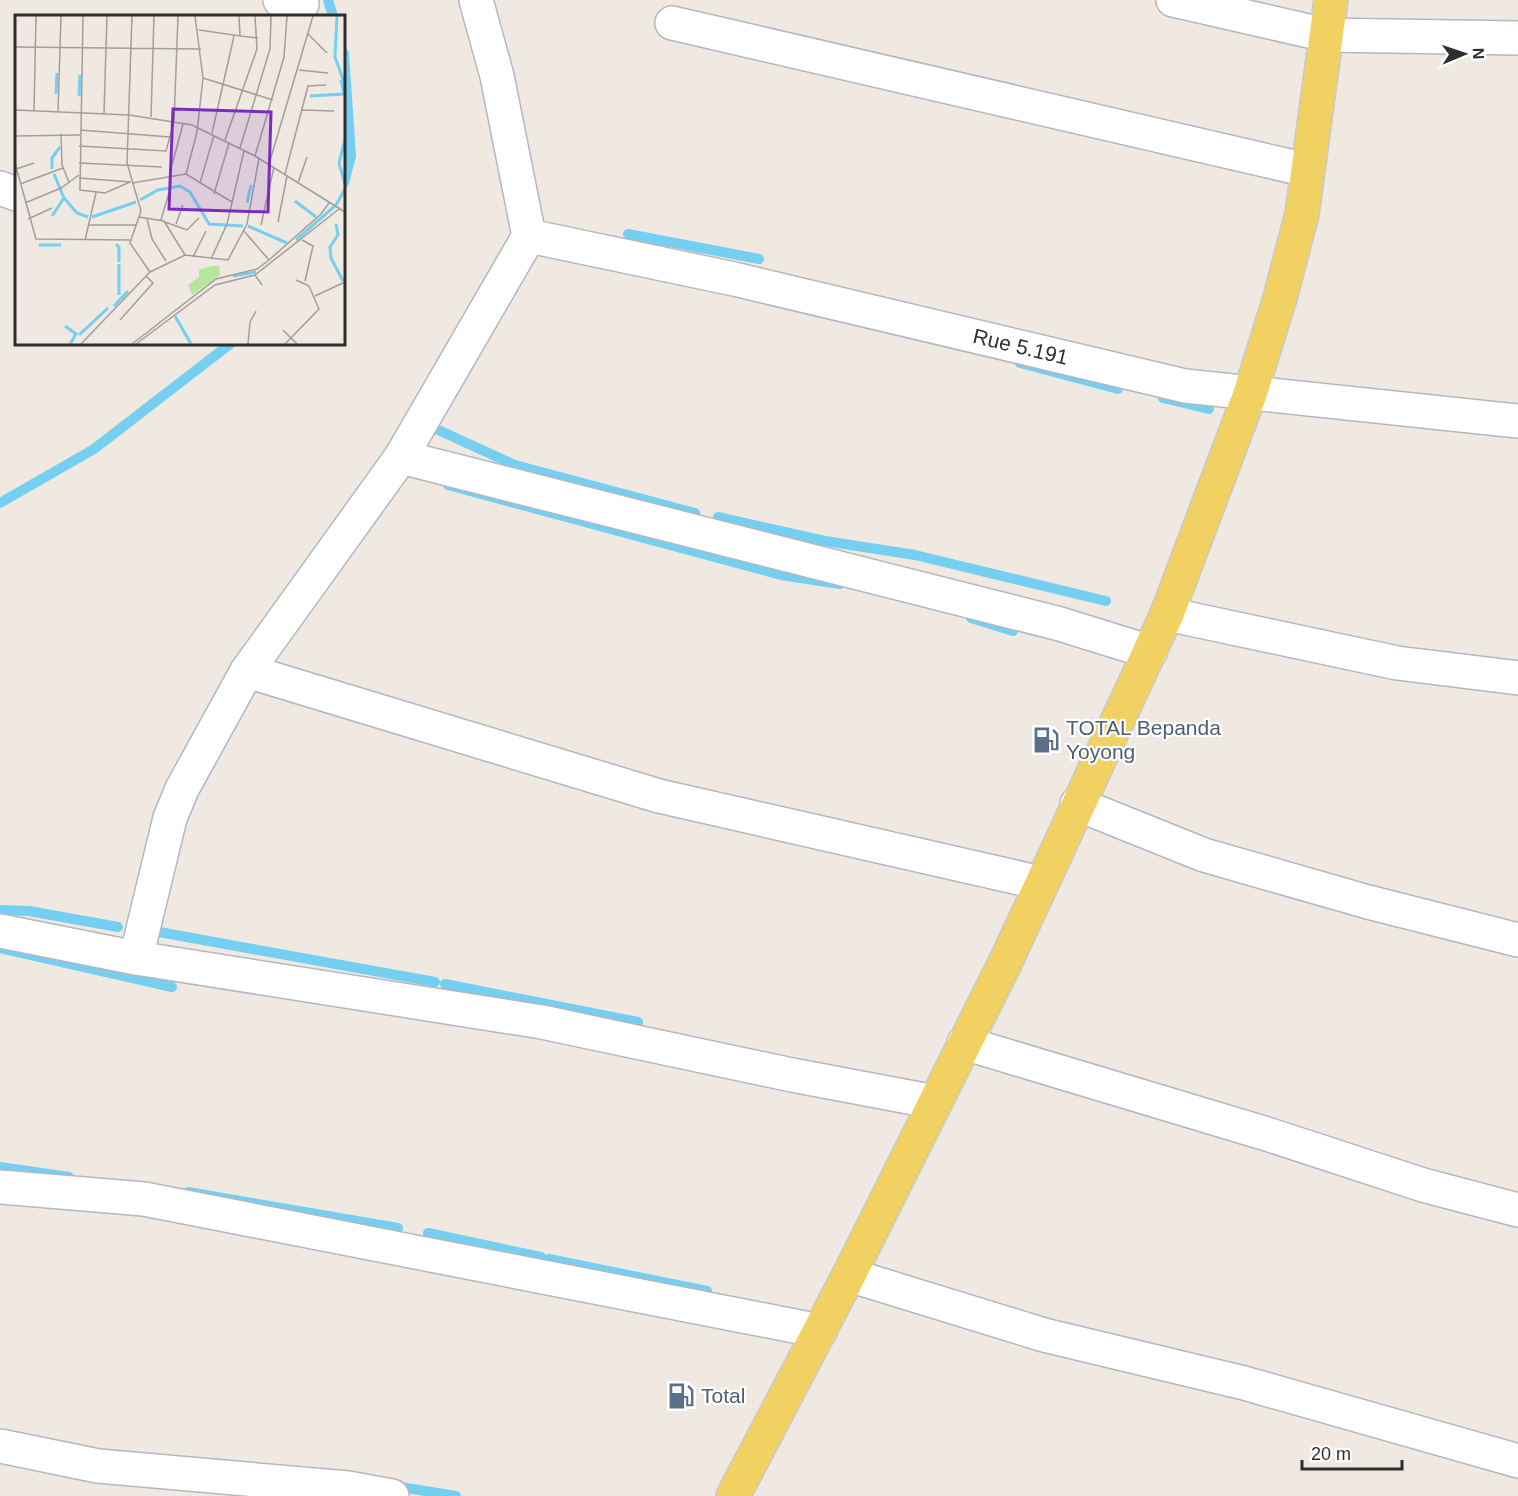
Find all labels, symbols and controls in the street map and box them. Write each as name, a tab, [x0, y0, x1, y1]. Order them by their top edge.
inset map	[15, 15, 345, 345]
north arrow	[1434, 24, 1494, 84]
text: N	[1470, 47, 1487, 60]
street label: Rue 5.191	[971, 324, 1071, 369]
place label: TOTAL Bepanda Yoyong	[1066, 716, 1221, 763]
fuel station icon: TOTAL Bepanda Yoyong	[1031, 725, 1061, 755]
fuel station icon: Total	[666, 1381, 696, 1411]
place label: Total	[701, 1384, 745, 1407]
scale bar	[1302, 1433, 1402, 1471]
text: 20 m	[1311, 1444, 1351, 1464]

